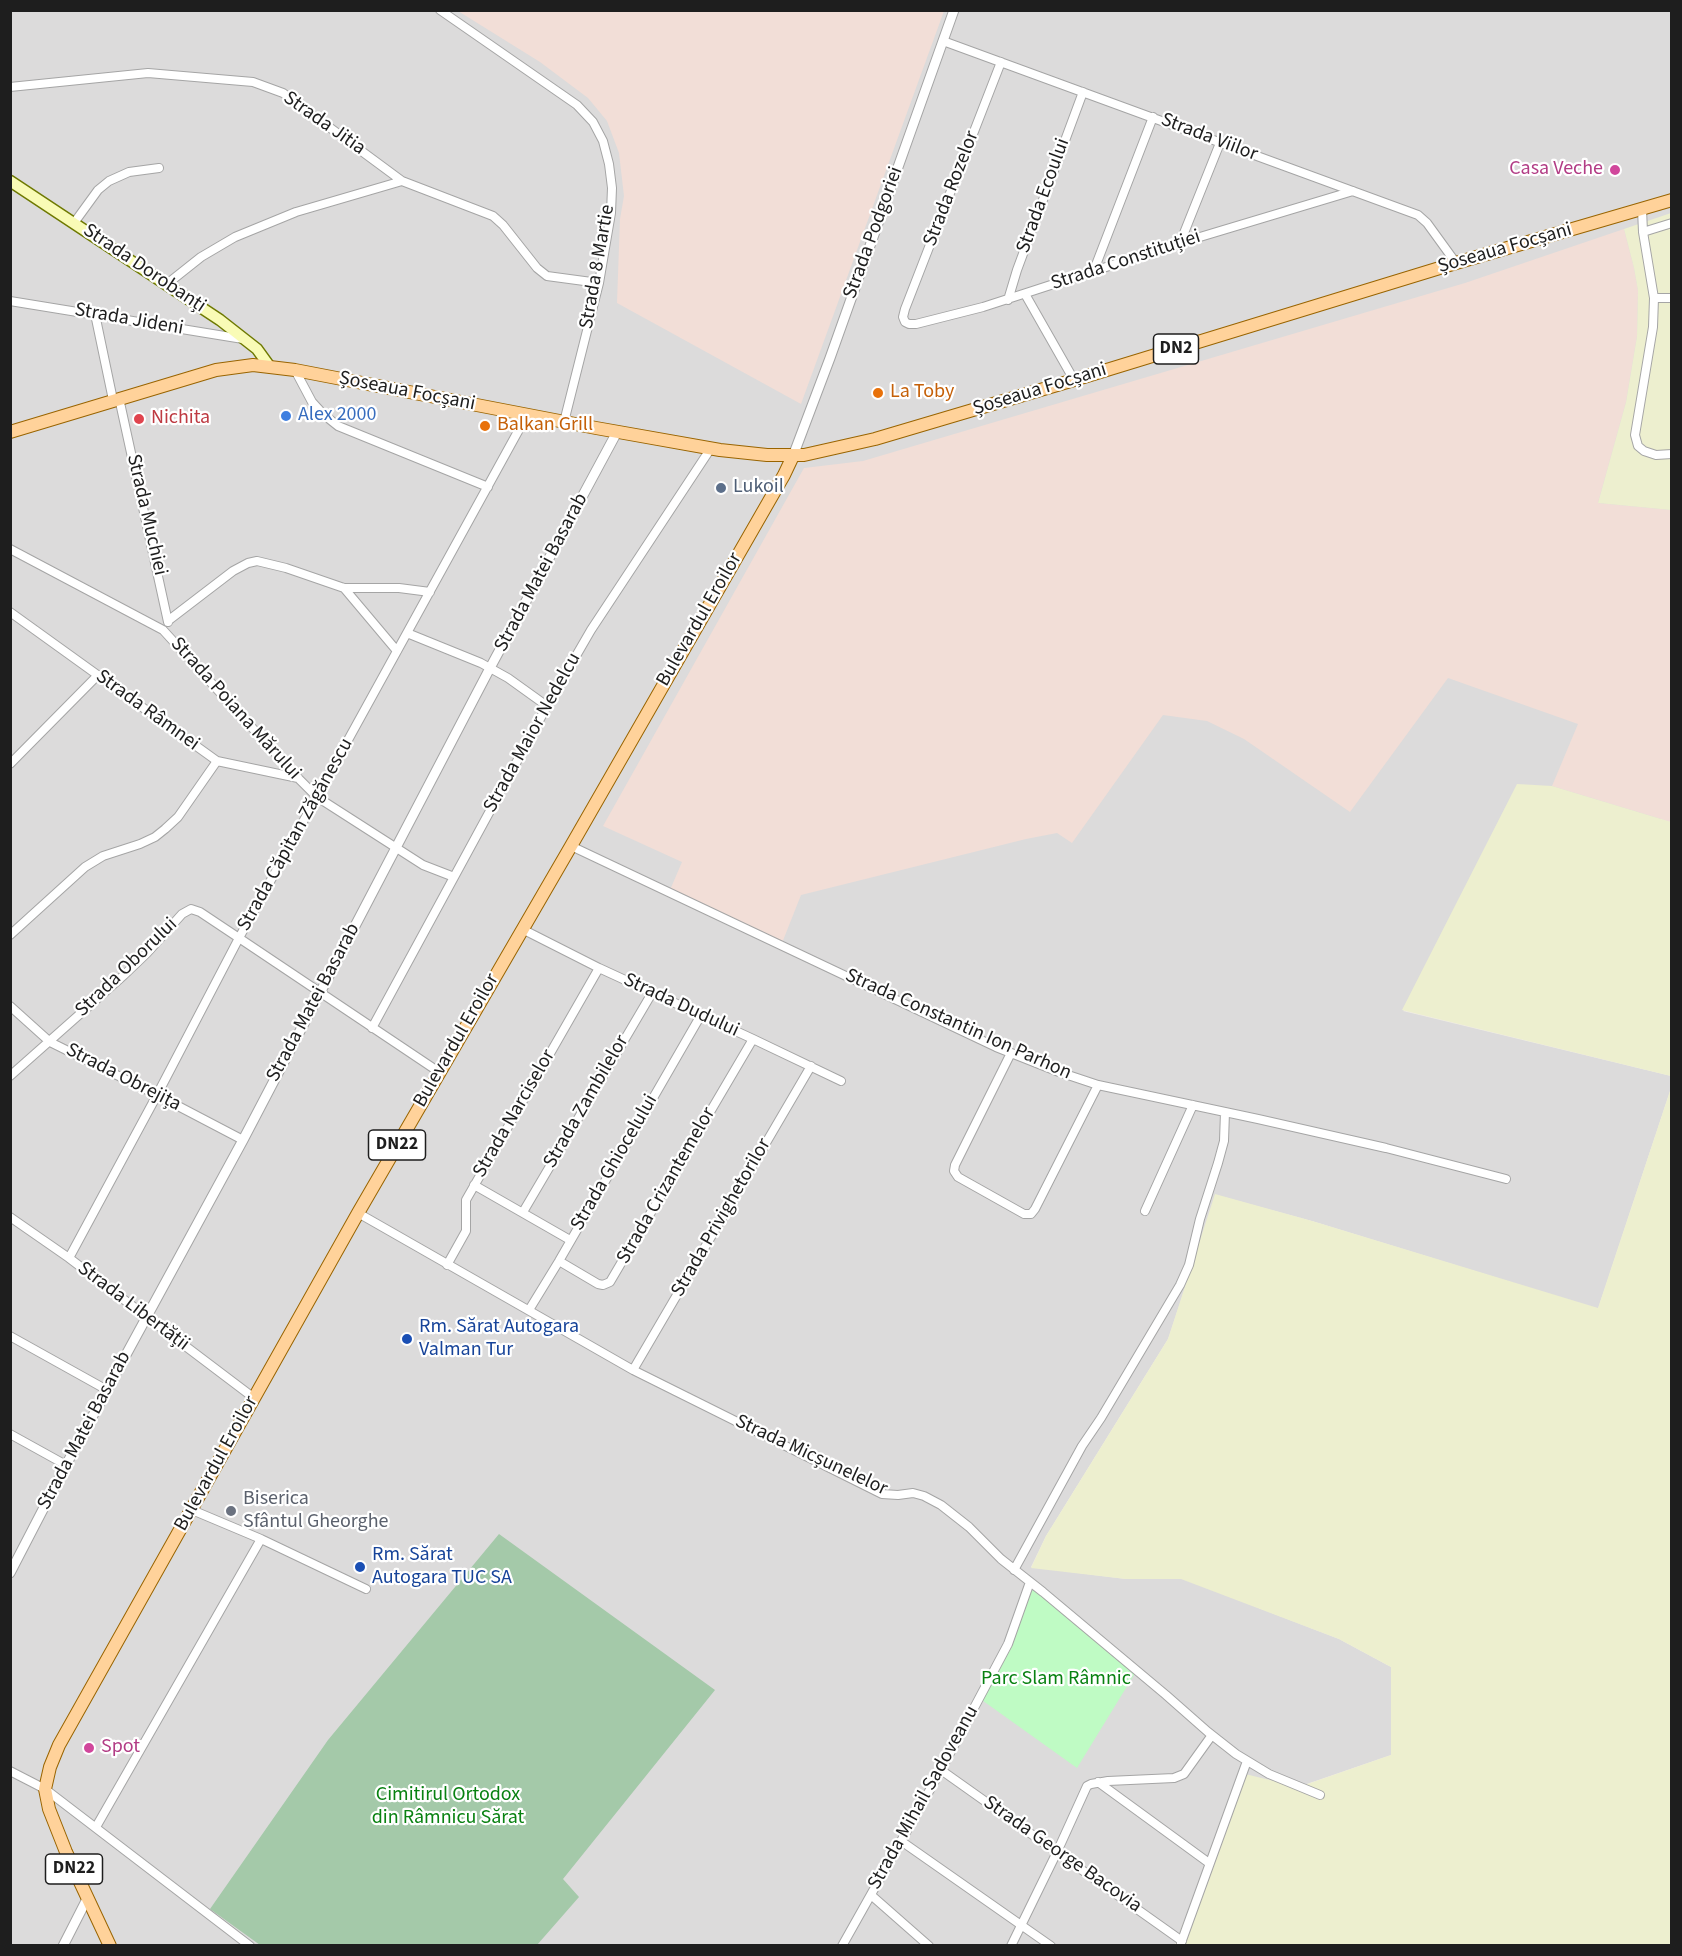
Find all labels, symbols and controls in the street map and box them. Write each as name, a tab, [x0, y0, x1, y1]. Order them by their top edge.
street label: Strada Jitia	[278, 87, 370, 161]
street label: Strada Viilor	[1157, 109, 1261, 167]
street label: Strada Rozelor	[919, 128, 985, 250]
street label: Strada Ecoului	[1012, 135, 1076, 257]
place label: Casa Veche	[1509, 158, 1603, 182]
marker: Casa Veche	[1608, 163, 1622, 177]
street label: Strada Podgoriei	[839, 164, 909, 302]
street label: Strada 8 Martie	[575, 203, 621, 331]
street label: Șoseaua Focșani	[1435, 218, 1575, 280]
street label: Strada Dorobanți	[78, 219, 210, 319]
street label: Strada Constituției	[1048, 226, 1204, 296]
street label: Strada Jideni	[73, 299, 185, 341]
road number: DN2	[1154, 334, 1198, 364]
street label: Șoseaua Focșani	[970, 358, 1110, 422]
street label: Șoseaua Focșani	[337, 367, 477, 417]
place label: La Toby	[890, 381, 954, 405]
marker: La Toby	[871, 386, 885, 400]
place label: Alex 2000	[298, 404, 376, 428]
place label: Nichita	[151, 407, 210, 431]
marker: Alex 2000	[279, 409, 293, 423]
marker: Nichita	[132, 412, 146, 426]
place label: Balkan Grill	[497, 414, 593, 438]
marker: Balkan Grill	[478, 419, 492, 433]
street label: Strada Muchiei	[120, 452, 172, 578]
place label: Lukoil	[733, 476, 784, 500]
marker: Lukoil	[714, 481, 728, 495]
street label: Strada Matei Basarab	[490, 490, 594, 656]
street label: Bulevardul Eroilor	[652, 549, 748, 691]
street label: Strada Poiana Mărului	[165, 633, 305, 785]
street label: Strada Maior Nedelcu	[479, 649, 587, 817]
street label: Strada Râmnei	[90, 665, 204, 757]
street label: Strada Căpitan Zăgănescu	[233, 734, 359, 936]
street label: Strada Oborului	[71, 913, 183, 1023]
street label: Strada Matei Basarab	[262, 920, 366, 1086]
street label: Strada Constantin Ion Parhon	[841, 964, 1075, 1086]
street label: Strada Dudului	[619, 969, 743, 1043]
street label: Bulevardul Eroilor	[409, 970, 505, 1112]
street label: Strada Zambilelor	[539, 1031, 635, 1173]
street label: Strada Obrejița	[61, 1039, 185, 1117]
street label: Strada Narciselor	[469, 1046, 561, 1182]
street label: Strada Ghiocelului	[566, 1091, 664, 1235]
street label: Strada Crizantemelor	[612, 1103, 722, 1269]
road number: DN22	[368, 1130, 426, 1160]
street label: Strada Privighetorilor	[667, 1135, 777, 1301]
street label: Strada Libertății	[72, 1257, 194, 1357]
place label: Rm. Sărat Autogara Valman Tur	[419, 1316, 579, 1363]
marker: Rm. Sărat Autogara Valman Tur	[400, 1332, 414, 1346]
street label: Strada Matei Basarab	[33, 1348, 137, 1514]
street label: Bulevardul Eroilor	[170, 1392, 264, 1536]
street label: Strada Micșunelelor	[731, 1410, 891, 1502]
place label: Biserica Sfântul Gheorghe	[243, 1488, 388, 1535]
marker: Biserica Sfântul Gheorghe	[224, 1504, 238, 1518]
place label: Rm. Sărat Autogara TUC SA	[372, 1544, 512, 1591]
marker: Rm. Sărat Autogara TUC SA	[353, 1560, 367, 1574]
park label: Parc Slam Râmnic	[981, 1668, 1131, 1692]
street label: Strada Mihail Sadoveanu	[863, 1702, 985, 1894]
place label: Spot	[101, 1736, 140, 1760]
marker: Spot	[82, 1741, 96, 1755]
park label: Cimitirul Ortodox din Râmnicu Sărat	[372, 1784, 524, 1831]
street label: Strada George Bacovia	[978, 1791, 1146, 1919]
road number: DN22	[46, 1854, 103, 1884]

